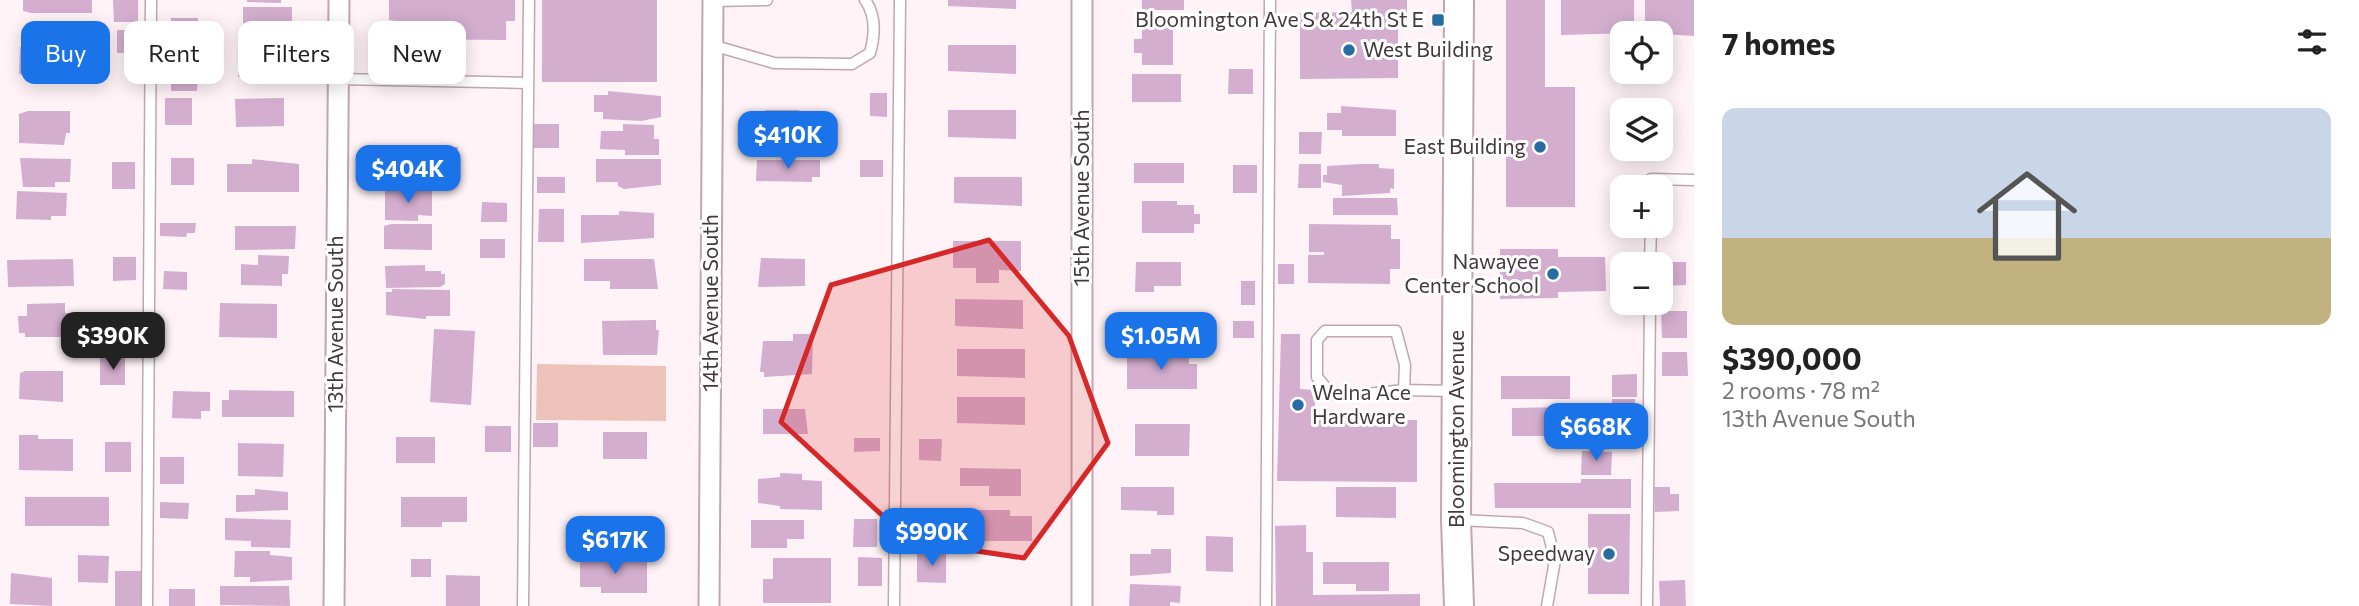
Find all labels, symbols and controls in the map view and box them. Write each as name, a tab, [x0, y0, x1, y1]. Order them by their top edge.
place label: Bloomington Ave S & 24th St E	[1135, 6, 1424, 31]
marker: Bloomington Ave S & 24th St E	[1430, 12, 1446, 28]
chip: Buy	[21, 21, 110, 84]
chip: Rent	[124, 21, 224, 84]
chip: Filters	[238, 21, 354, 84]
chip: New	[368, 21, 466, 84]
map controls	[1610, 21, 1673, 315]
button: locate	[1610, 21, 1673, 84]
icon: filters	[2293, 23, 2331, 61]
text: 7 homes	[1722, 24, 1835, 61]
place label: West Building	[1363, 36, 1493, 61]
marker: West Building	[1341, 42, 1357, 58]
button: layers	[1610, 98, 1673, 161]
street label: 15th Avenue South	[1068, 110, 1093, 286]
pin: $410K	[739, 111, 837, 171]
text: $410K	[754, 120, 822, 148]
place label: East Building	[1403, 133, 1526, 158]
marker: East Building	[1532, 139, 1548, 155]
pin: $404K	[359, 146, 457, 205]
icon: home	[1964, 153, 2090, 279]
text: $404K	[372, 154, 444, 182]
button: +	[1610, 175, 1673, 238]
street label: 14th Avenue South	[697, 214, 722, 392]
street label: 13th Avenue South	[322, 236, 347, 412]
place label: Nawayee Center School	[1404, 248, 1539, 297]
button: −	[1610, 252, 1673, 315]
marker: Nawayee Center School	[1545, 266, 1561, 282]
pin: $390K	[64, 312, 162, 372]
pin: $1.05M	[1104, 312, 1218, 372]
text: $390K	[77, 321, 149, 349]
text: $1.05M	[1121, 321, 1201, 349]
street label: Bloomington Avenue	[1443, 330, 1468, 528]
text: $390,000	[1722, 339, 1862, 376]
text: 2 rooms · 78 m²	[1722, 376, 1880, 404]
place label: Welna Ace Hardware	[1312, 379, 1411, 428]
marker: Welna Ace Hardware	[1290, 397, 1306, 413]
pin: $668K	[1547, 404, 1645, 463]
text: 13th Avenue South	[1722, 404, 1916, 432]
text: $668K	[1560, 412, 1632, 440]
pin: $990K	[883, 508, 981, 568]
pin: $617K	[566, 516, 664, 576]
text: $990K	[896, 517, 968, 545]
text: $617K	[582, 525, 648, 553]
place label: Speedway	[1498, 540, 1595, 565]
marker: Speedway	[1601, 546, 1617, 562]

